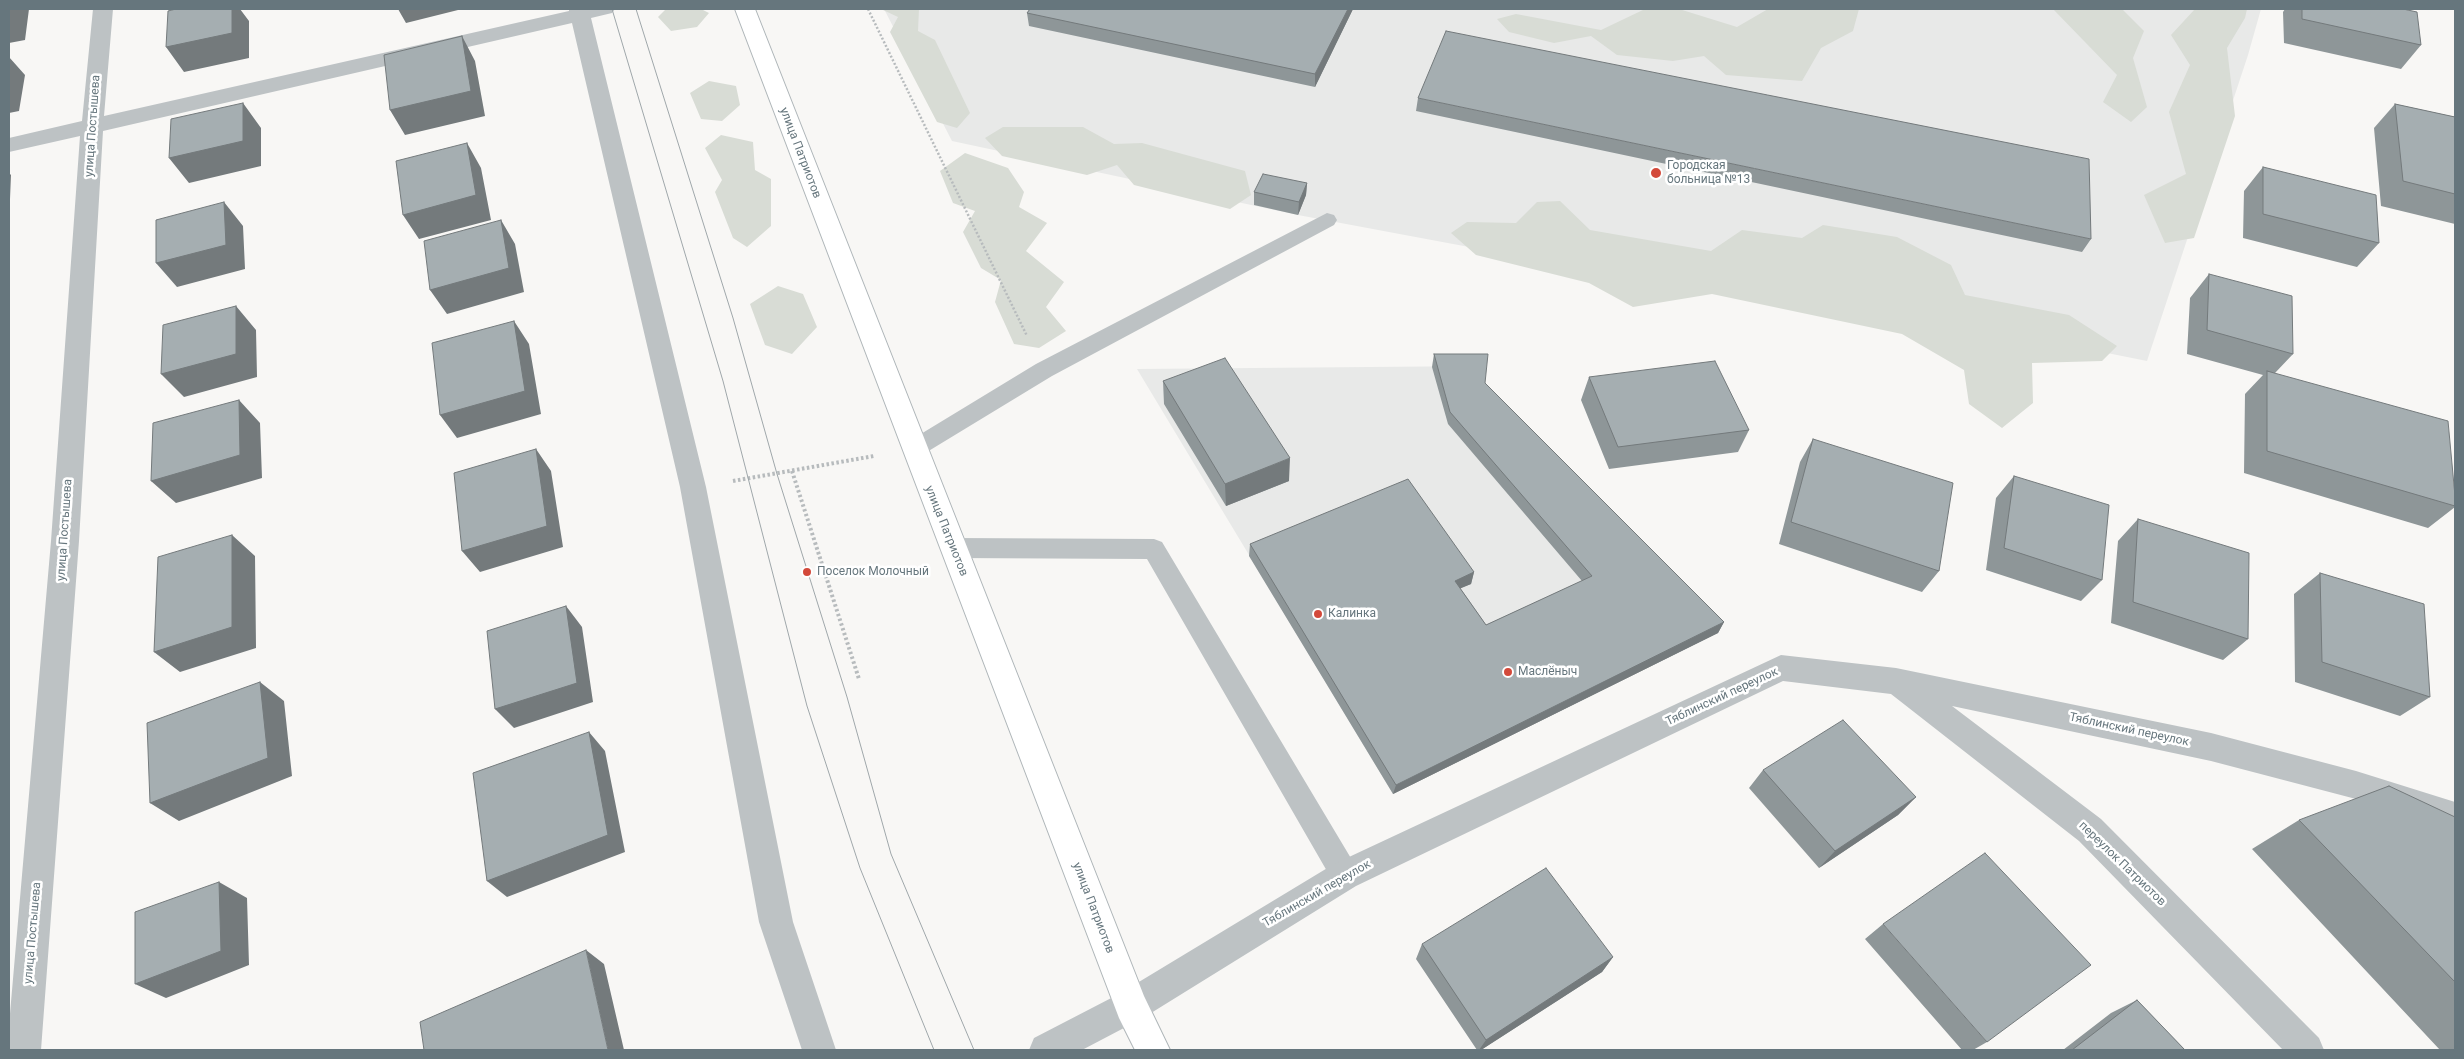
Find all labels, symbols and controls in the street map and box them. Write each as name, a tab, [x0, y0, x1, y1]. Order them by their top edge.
street label: улица Постышева	[82, 75, 104, 177]
street label: улица Патриотов	[776, 105, 824, 201]
place label: Городская больница №13	[1667, 159, 1750, 187]
marker: Городская больница №13	[1649, 166, 1663, 180]
street label: улица Постышева	[54, 479, 76, 581]
street label: улица Патриотов	[921, 484, 971, 578]
place label: Поселок Молочный	[817, 565, 929, 579]
marker: Поселок Молочный	[801, 566, 813, 578]
place label: Калинка	[1328, 607, 1376, 621]
marker: Калинка	[1312, 608, 1324, 620]
place label: Маслёныч	[1518, 665, 1577, 679]
street label: Тяблинский переулок	[1664, 665, 1780, 729]
marker: Маслёныч	[1502, 666, 1514, 678]
street label: Тяблинский переулок	[2068, 710, 2190, 750]
street label: переулок Патриотов	[2076, 819, 2168, 909]
street label: Тяблинский переулок	[1261, 857, 1373, 931]
street label: улица Патриотов	[1069, 860, 1117, 956]
street label: улица Постышева	[21, 881, 45, 985]

